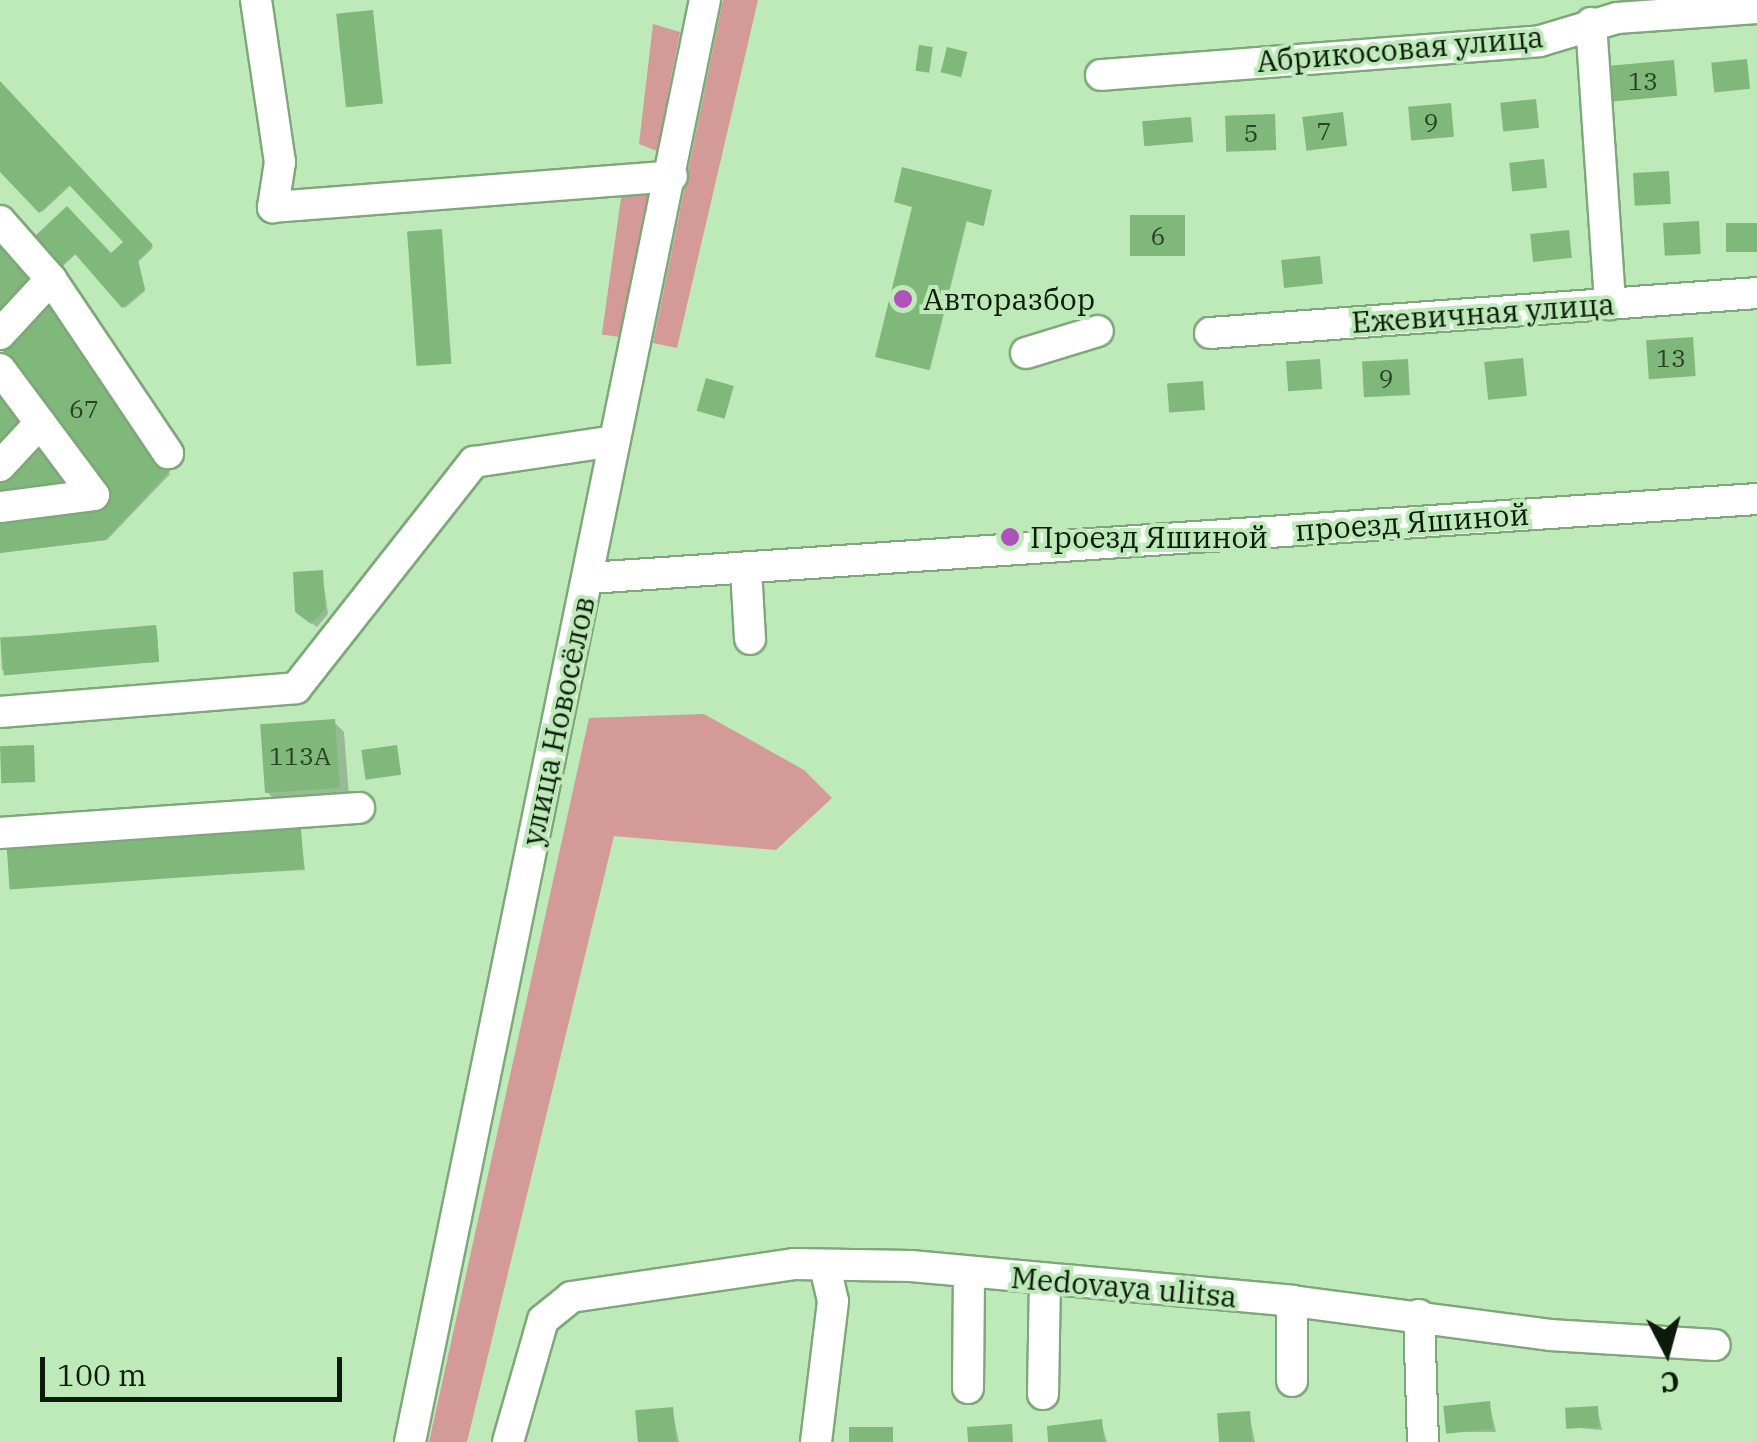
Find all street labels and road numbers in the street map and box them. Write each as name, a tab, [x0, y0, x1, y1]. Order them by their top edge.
street label: Абрикосовая улица	[1255, 19, 1545, 79]
street label: Ежевичная улица	[1350, 286, 1616, 340]
street label: проезд Яшиной	[1294, 496, 1530, 548]
street label: улица Новосёлов	[514, 593, 602, 849]
street label: Medovaya ulitsa	[1010, 1259, 1238, 1315]

